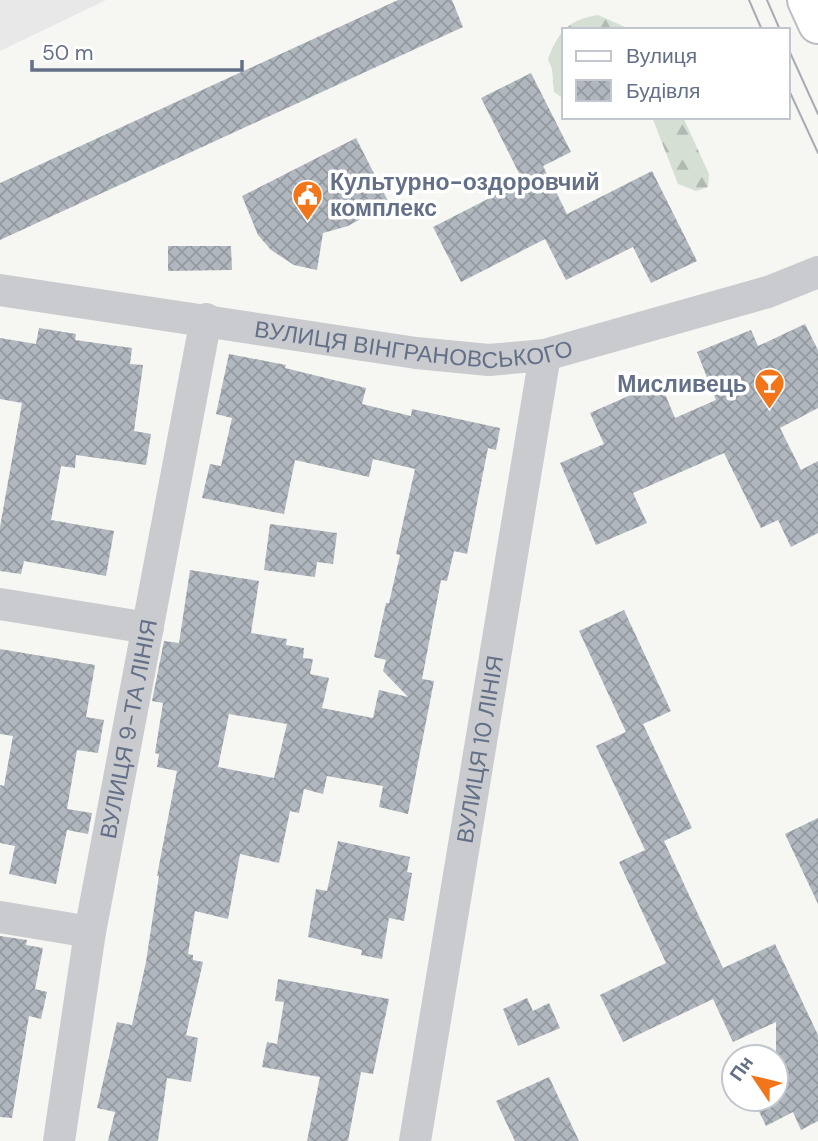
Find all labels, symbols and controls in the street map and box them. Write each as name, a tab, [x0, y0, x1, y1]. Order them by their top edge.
scale bar	[32, 28, 242, 72]
legend	[562, 28, 790, 119]
text: 50 m	[42, 39, 93, 67]
text: Вулиця	[626, 42, 697, 70]
text: Будівля	[626, 77, 700, 105]
place label: Культурно-оздоровчий комплекс	[330, 167, 600, 223]
public building icon: Культурно-оздоровчий комплекс	[290, 178, 324, 222]
street label: ВУЛИЦЯ ВІНГРАНОВСЬКОГО	[252, 314, 576, 376]
bar icon: Мисливець	[753, 367, 787, 411]
place label: Мисливець	[617, 369, 747, 399]
street label: ВУЛИЦЯ 9-ТА ЛІНІЯ	[93, 617, 164, 841]
street label: ВУЛИЦЯ 10 ЛІНІЯ	[449, 653, 510, 845]
north arrow	[720, 1043, 790, 1113]
text: Пн	[724, 1051, 759, 1086]

